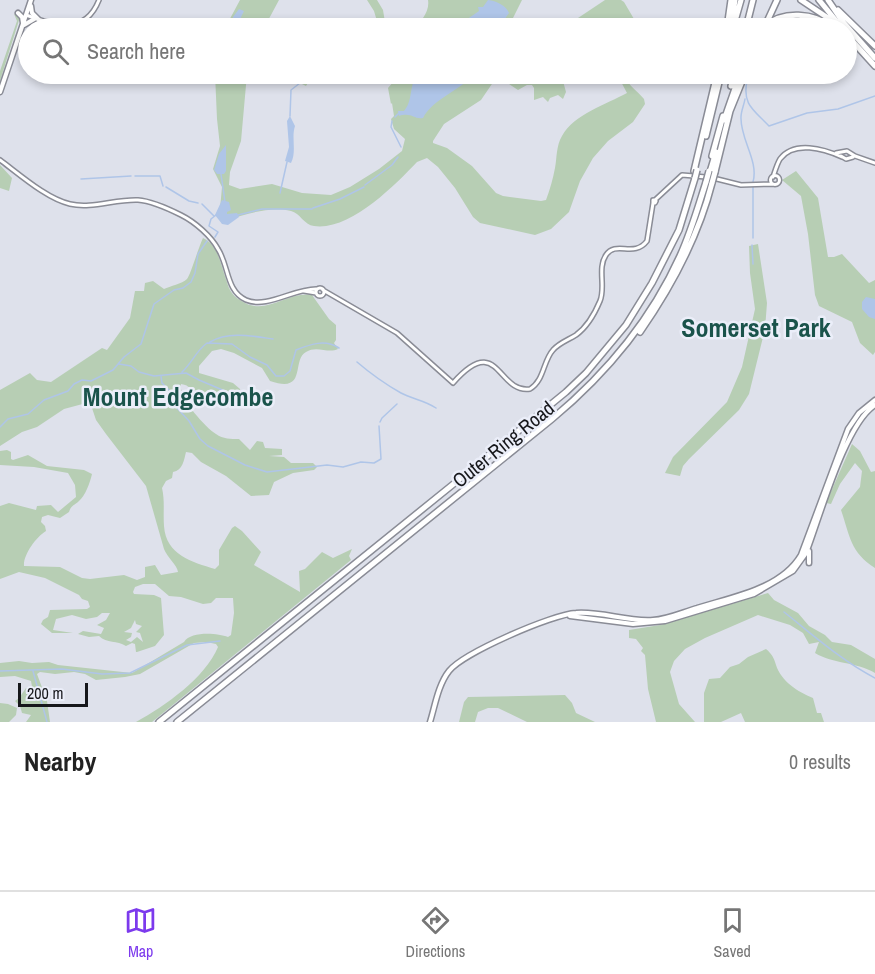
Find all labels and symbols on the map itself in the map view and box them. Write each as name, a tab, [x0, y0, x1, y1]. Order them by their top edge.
district label: Somerset Park	[681, 310, 831, 345]
district label: Mount Edgecombe	[83, 379, 273, 414]
street label: Outer Ring Road	[446, 394, 560, 494]
scale bar	[18, 680, 88, 708]

